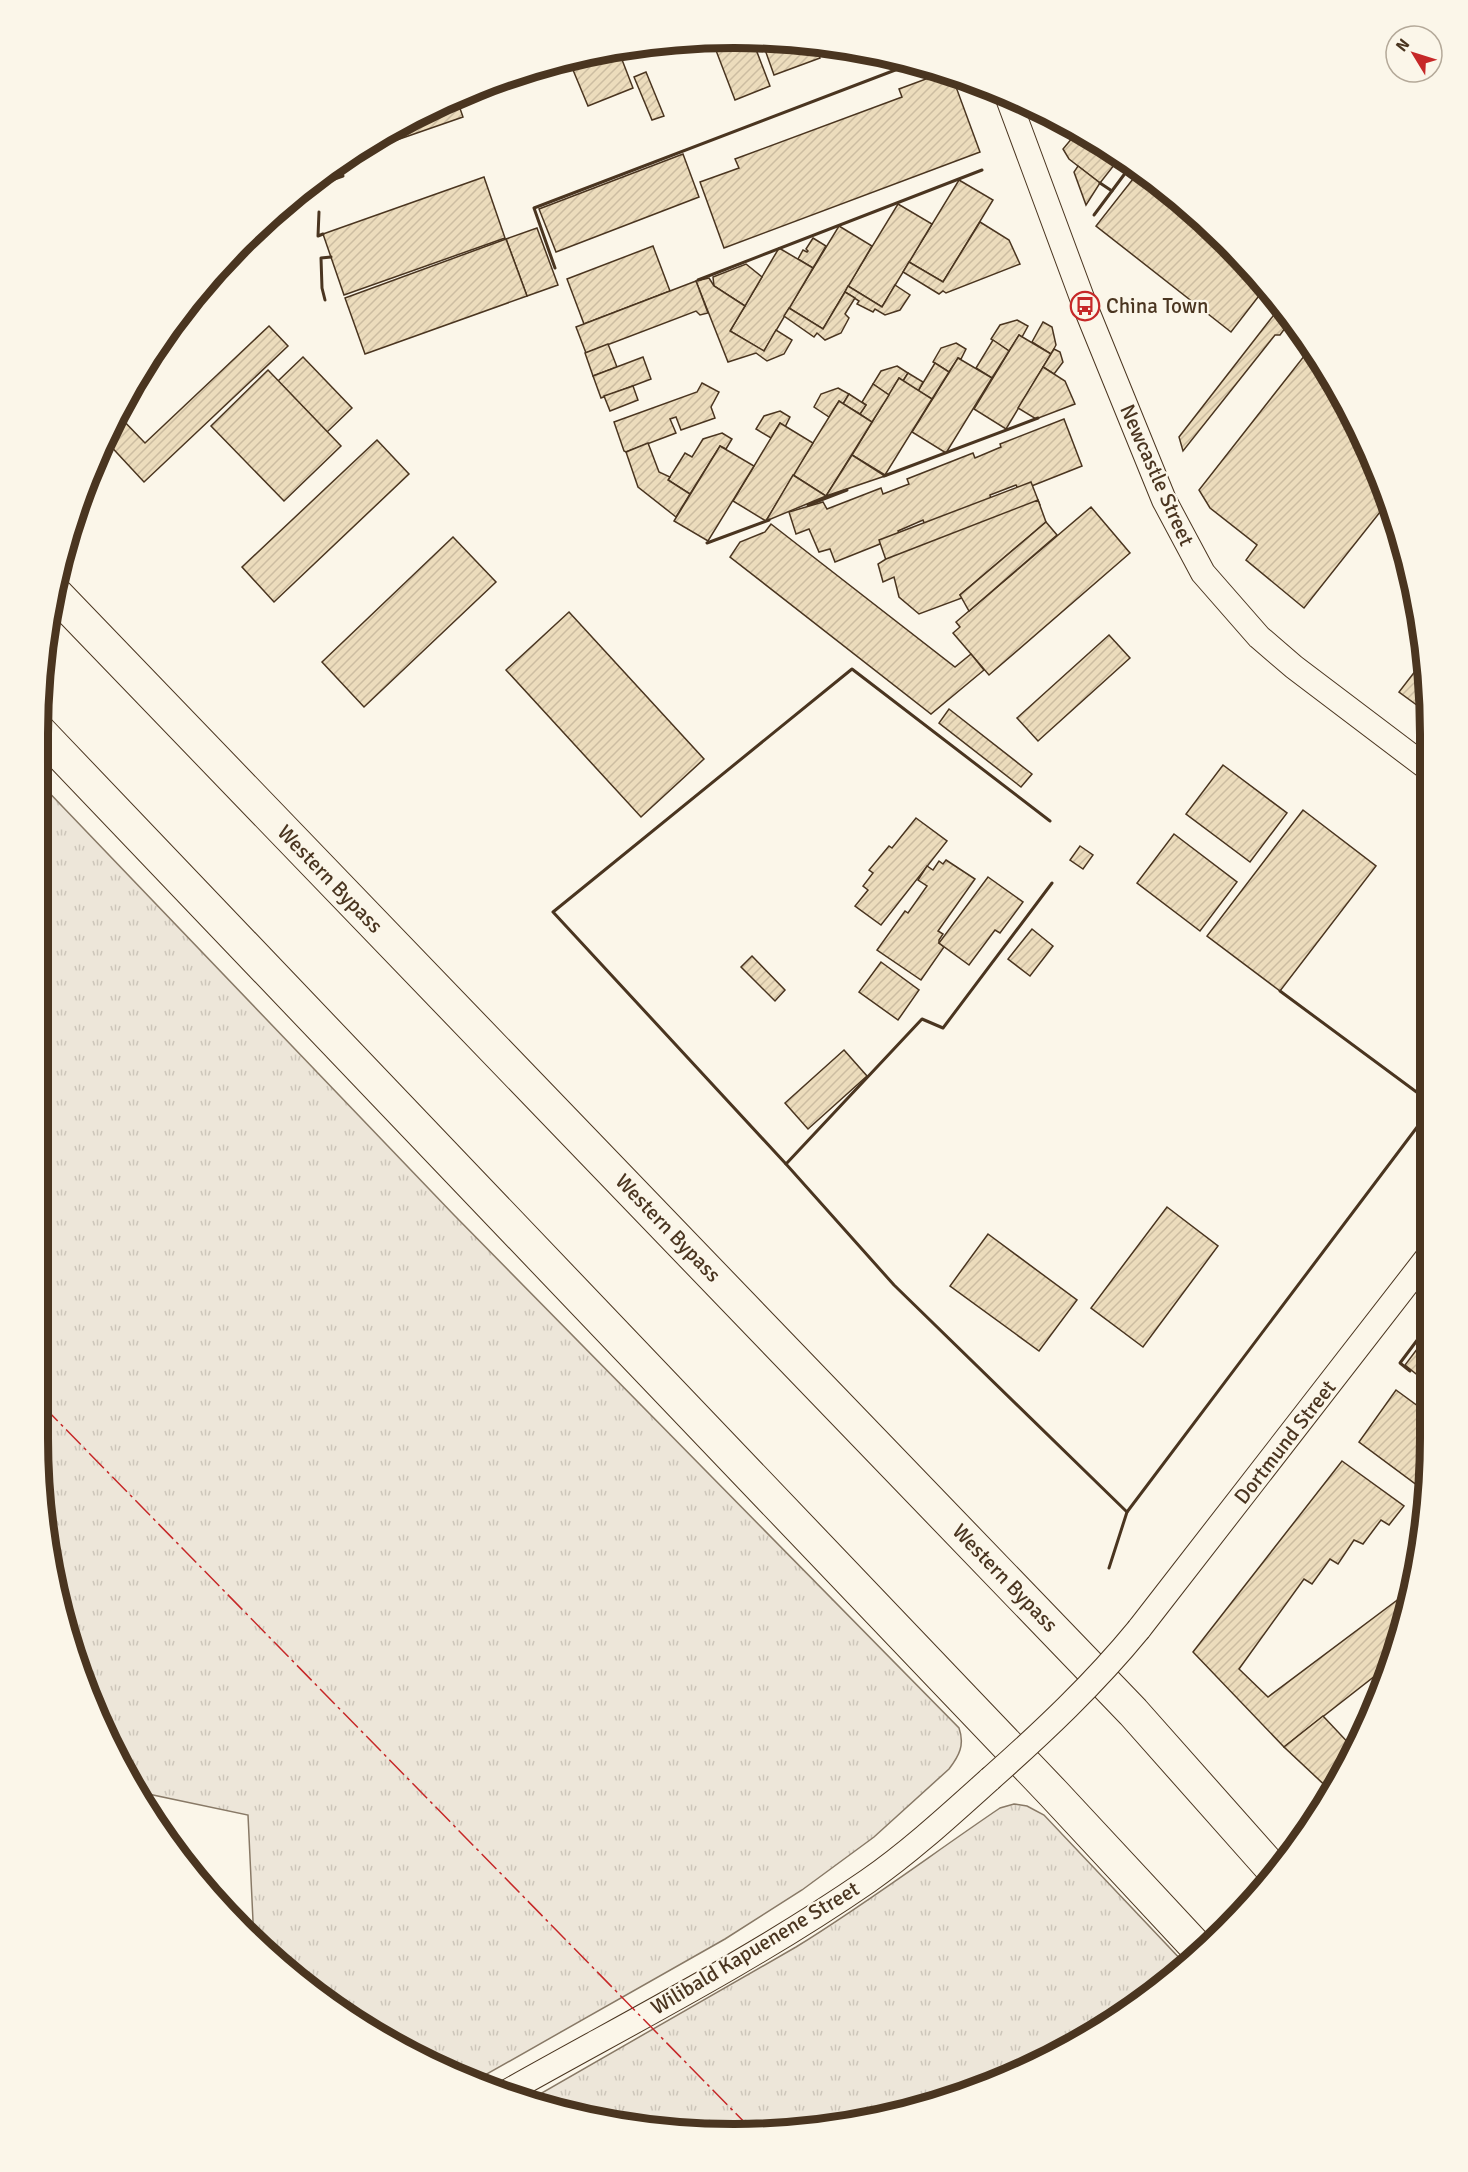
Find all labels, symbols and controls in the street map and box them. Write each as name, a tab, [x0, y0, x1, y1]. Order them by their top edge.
north arrow	[1384, 24, 1444, 84]
text: N	[1392, 35, 1414, 56]
bus stop icon: China Town	[1069, 290, 1101, 322]
place label: China Town	[1106, 293, 1208, 319]
street label: Newcastle Street	[1114, 400, 1200, 550]
street label: Western Bypass	[272, 819, 388, 939]
street label: Western Bypass	[610, 1168, 726, 1288]
street label: Dortmund Street	[1229, 1375, 1341, 1509]
street label: Western Bypass	[947, 1518, 1063, 1638]
street label: Wilibald Kapuenene Street	[646, 1875, 864, 2021]

